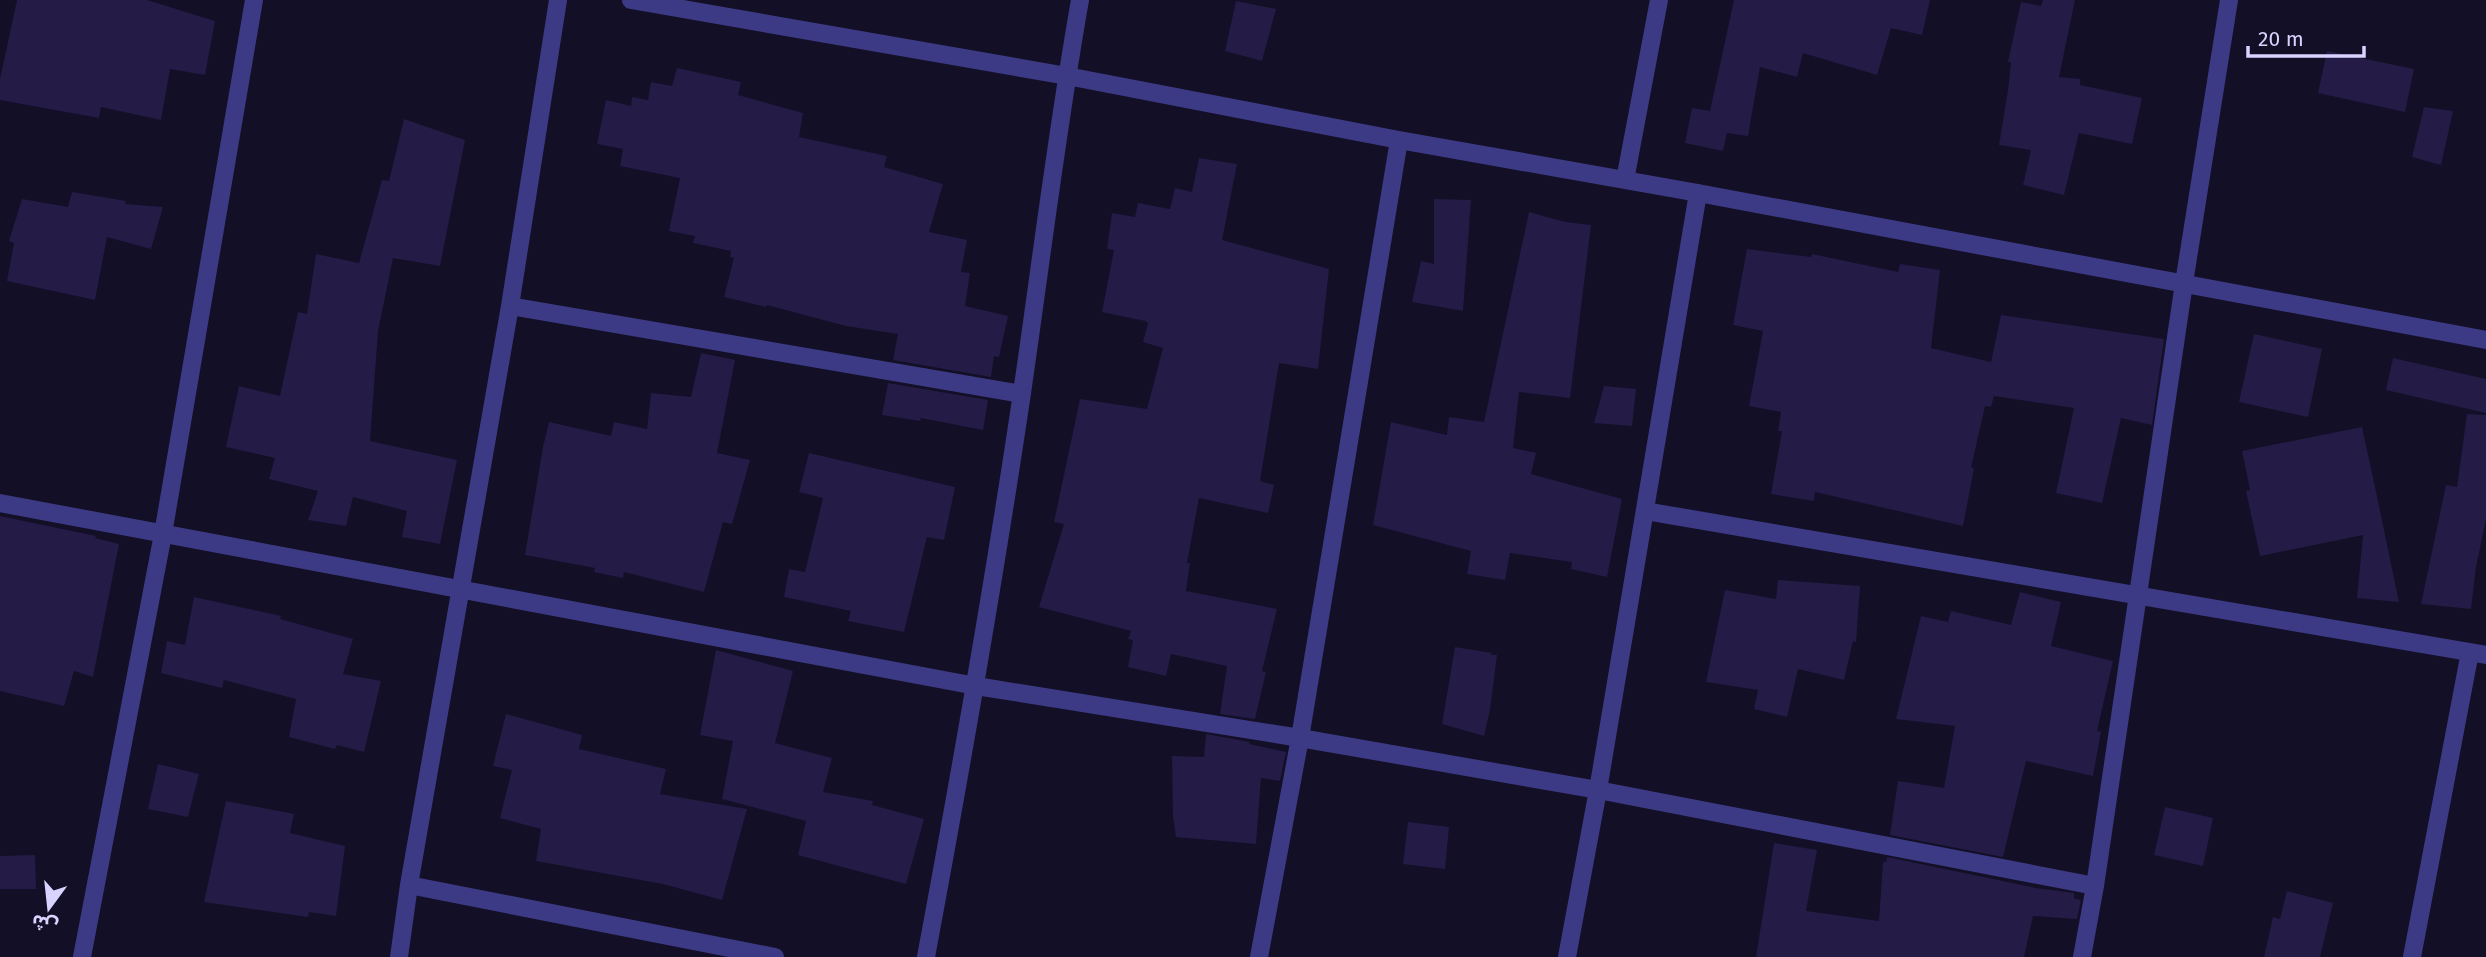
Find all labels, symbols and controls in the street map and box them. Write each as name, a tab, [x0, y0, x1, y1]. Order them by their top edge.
scale bar	[2248, 14, 2364, 58]
text: 20 m	[2258, 26, 2304, 52]
north arrow	[14, 873, 84, 943]
text: ش	[29, 909, 60, 938]

